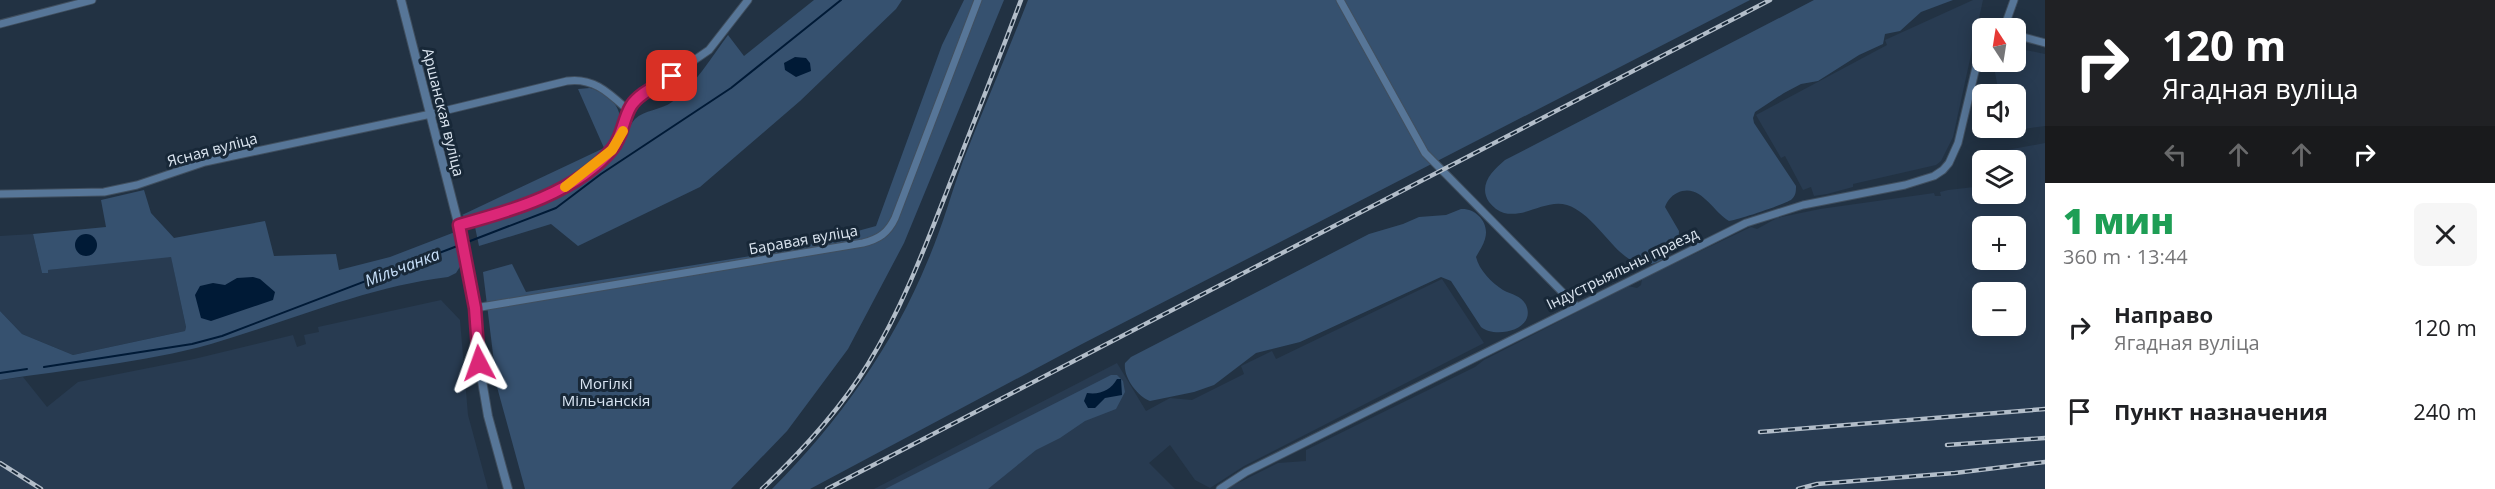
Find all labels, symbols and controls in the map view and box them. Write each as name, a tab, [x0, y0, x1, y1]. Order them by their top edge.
text: 120 m	[2162, 16, 2286, 73]
north arrow	[1972, 18, 2026, 72]
map controls	[1972, 18, 2026, 336]
icon: right	[2063, 24, 2141, 102]
street label: Аршанская вуліца	[418, 46, 470, 178]
pin	[646, 50, 697, 101]
icon: arrive	[655, 59, 688, 92]
text: Ягадная вуліца	[2162, 70, 2359, 107]
button: sound	[1972, 84, 2026, 138]
street label: Ясная вуліца	[165, 127, 259, 171]
icon: left	[2159, 138, 2192, 171]
icon: ahead	[2222, 138, 2255, 171]
icon: ahead	[2285, 138, 2318, 171]
icon: right	[2348, 138, 2381, 171]
button: layers	[1972, 150, 2026, 204]
text: 1 мин	[2063, 196, 2174, 245]
button: close	[2414, 203, 2477, 266]
button: +	[1972, 216, 2026, 270]
street label: Баравая вуліца	[747, 220, 859, 258]
street label: Індустрыяльны праезд	[1543, 222, 1702, 313]
water label: Мільчанка	[361, 243, 443, 291]
text: 360 m · 13:44	[2063, 243, 2188, 270]
button: −	[1972, 282, 2026, 336]
text: Направо	[2114, 299, 2213, 329]
icon: right	[2063, 311, 2096, 344]
text: 120 m	[2413, 312, 2477, 342]
text: Ягадная вуліца	[2114, 329, 2260, 356]
position arrow	[447, 331, 511, 395]
park label: Могілкі Мільчанскія	[562, 373, 650, 410]
icon: arrive	[2063, 395, 2096, 428]
text: Пункт назначения	[2114, 396, 2328, 426]
text: 240 m	[2413, 396, 2477, 426]

